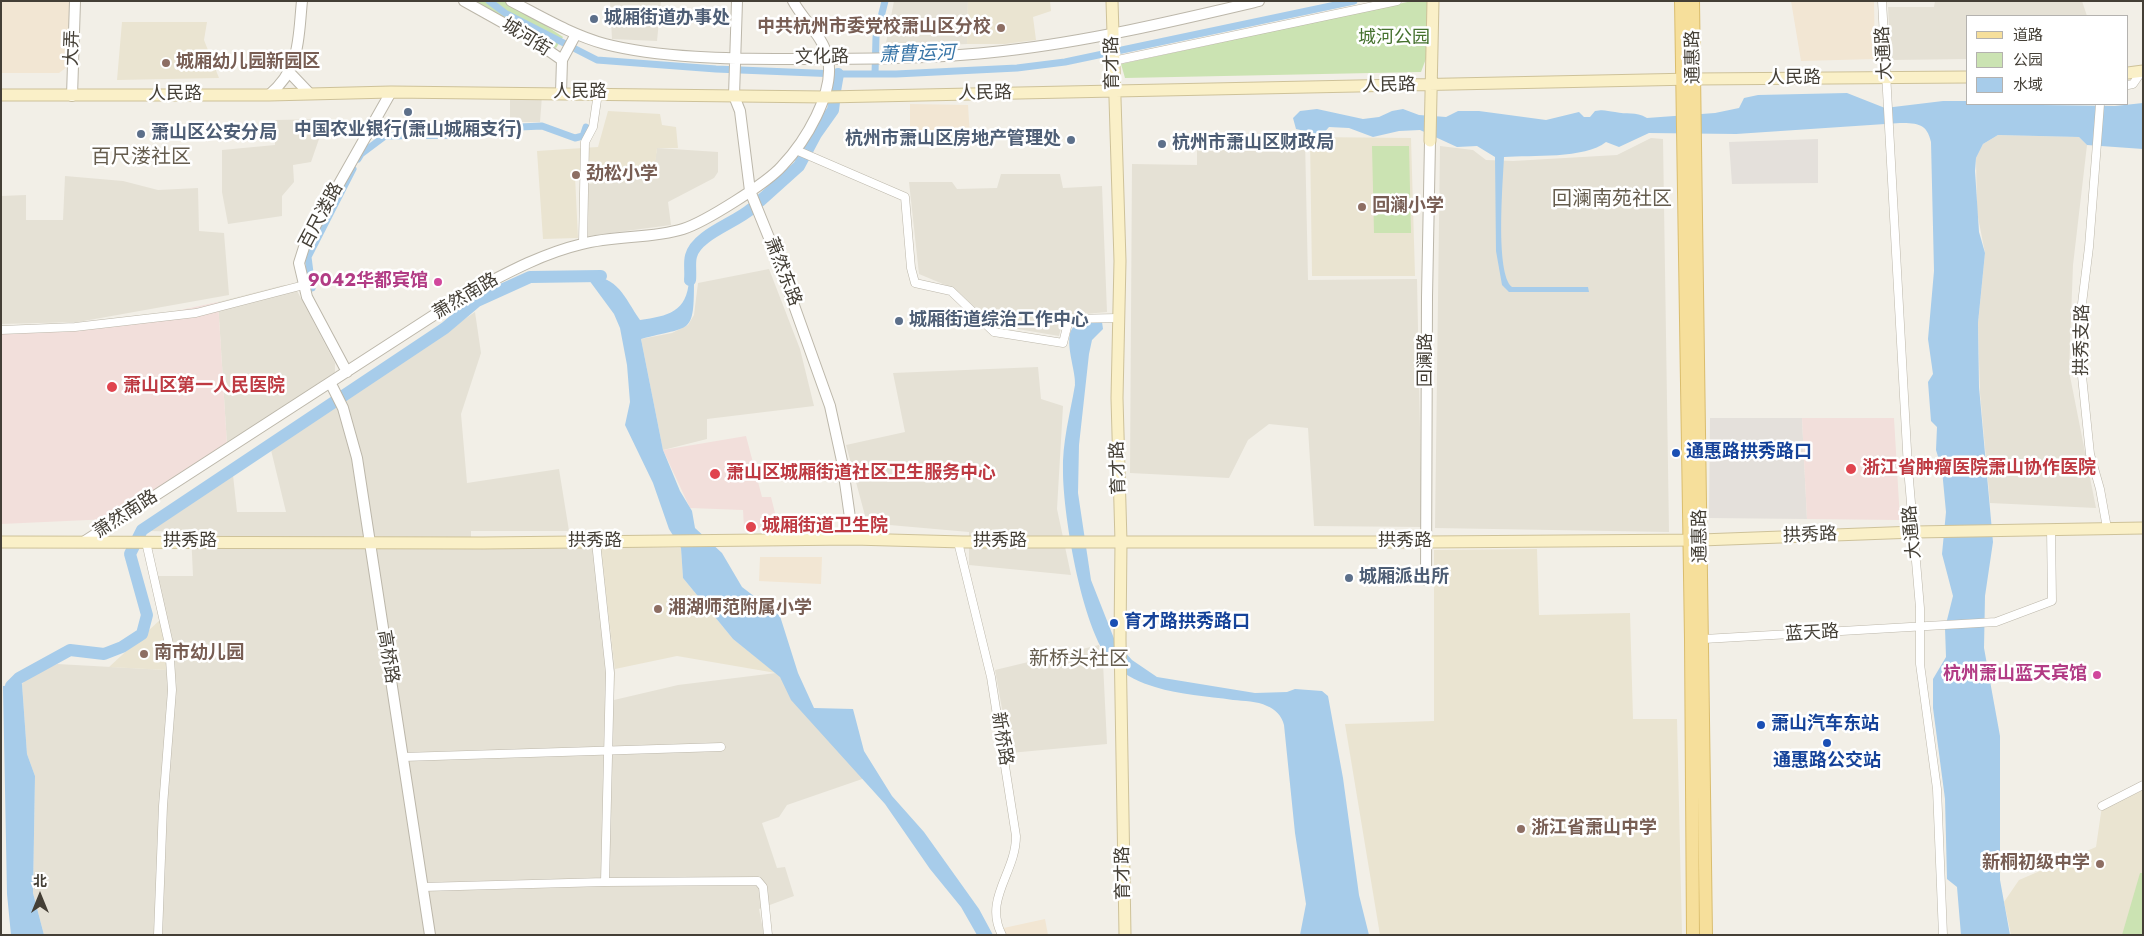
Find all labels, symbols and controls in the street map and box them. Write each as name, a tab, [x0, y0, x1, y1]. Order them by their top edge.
place label: 城厢街道办事处	[604, 8, 730, 30]
marker: 城厢街道办事处	[588, 13, 600, 25]
street label: 城河街	[497, 15, 555, 61]
legend	[1966, 15, 2129, 105]
place label: 中共杭州市委党校萧山区分校	[757, 17, 991, 39]
marker: 中共杭州市委党校萧山区分校	[995, 22, 1007, 34]
text: 道路	[2013, 24, 2043, 46]
street label: 大通路	[1873, 25, 1897, 81]
park label: 城河公园	[1358, 28, 1430, 50]
street label: 大弄	[62, 30, 84, 66]
street label: 通惠路	[1683, 30, 1705, 84]
street label: 育才路	[1102, 36, 1124, 90]
water label: 萧曹运河	[879, 42, 955, 68]
street label: 文化路	[795, 47, 849, 69]
text: 公园	[2013, 49, 2043, 71]
place label: 城厢幼儿园新园区	[176, 52, 320, 74]
marker: 城厢幼儿园新园区	[160, 57, 172, 69]
street label: 人民路	[1767, 68, 1821, 90]
text: 水域	[2013, 74, 2043, 96]
street label: 人民路	[1362, 75, 1416, 97]
street label: 人民路	[553, 82, 607, 104]
street label: 人民路	[958, 83, 1012, 105]
street label: 人民路	[148, 84, 202, 106]
marker: 中国农业银行(萧山城厢支行)	[402, 106, 414, 118]
place label: 中国农业银行(萧山城厢支行)	[294, 120, 522, 142]
place label: 萧山区公安分局	[151, 123, 277, 145]
marker: 萧山区公安分局	[135, 128, 147, 140]
place label: 杭州市萧山区房地产管理处	[845, 129, 1061, 151]
place label: 杭州市萧山区财政局	[1172, 133, 1334, 155]
marker: 杭州市萧山区房地产管理处	[1065, 134, 1077, 146]
marker: 杭州市萧山区财政局	[1156, 138, 1168, 150]
district label: 百尺溇社区	[91, 146, 191, 170]
place label: 劲松小学	[586, 164, 658, 186]
marker: 劲松小学	[570, 169, 582, 181]
street label: 百尺溇路	[296, 179, 348, 253]
district label: 回澜南苑社区	[1552, 188, 1672, 212]
place label: 回澜小学	[1372, 196, 1444, 218]
marker: 回澜小学	[1356, 201, 1368, 213]
street label: 萧然东路	[759, 235, 805, 309]
street label: 萧然南路	[430, 269, 502, 325]
place label: 9042华都宾馆	[308, 271, 428, 293]
marker: 9042华都宾馆	[432, 276, 444, 288]
street label: 拱秀支路	[2072, 304, 2094, 376]
place label: 城厢街道综治工作中心	[909, 310, 1089, 332]
marker: 城厢街道综治工作中心	[893, 315, 905, 327]
street label: 回澜路	[1416, 333, 1438, 387]
place label: 萧山区第一人民医院	[123, 376, 285, 398]
marker: 萧山区第一人民医院	[105, 380, 119, 394]
street label: 育才路	[1107, 441, 1131, 495]
place label: 通惠路拱秀路口	[1686, 442, 1812, 464]
marker: 通惠路拱秀路口	[1670, 447, 1682, 459]
place label: 浙江省肿瘤医院萧山协作医院	[1862, 458, 2096, 480]
marker: 浙江省肿瘤医院萧山协作医院	[1844, 462, 1858, 476]
place label: 萧山区城厢街道社区卫生服务中心	[726, 463, 996, 485]
marker: 萧山区城厢街道社区卫生服务中心	[708, 467, 722, 481]
street label: 萧然南路	[90, 486, 162, 544]
street label: 大通路	[1900, 504, 1926, 560]
street label: 通惠路	[1690, 509, 1712, 563]
place label: 城厢街道卫生院	[762, 516, 888, 538]
marker: 城厢街道卫生院	[744, 520, 758, 534]
street label: 拱秀路	[1783, 524, 1837, 548]
street label: 拱秀路	[163, 531, 217, 553]
street label: 拱秀路	[568, 531, 622, 553]
street label: 拱秀路	[973, 531, 1027, 553]
street label: 拱秀路	[1378, 531, 1432, 553]
place label: 城厢派出所	[1359, 567, 1449, 589]
marker: 城厢派出所	[1343, 572, 1355, 584]
place label: 湘湖师范附属小学	[668, 598, 812, 620]
marker: 湘湖师范附属小学	[652, 603, 664, 615]
place label: 育才路拱秀路口	[1124, 612, 1250, 634]
marker: 育才路拱秀路口	[1108, 617, 1120, 629]
street label: 蓝天路	[1784, 622, 1840, 646]
street label: 高桥路	[372, 629, 402, 685]
place label: 南市幼儿园	[154, 643, 244, 665]
marker: 南市幼儿园	[138, 648, 150, 660]
district label: 新桥头社区	[1029, 648, 1129, 672]
place label: 杭州萧山蓝天宾馆	[1943, 664, 2087, 686]
marker: 杭州萧山蓝天宾馆	[2091, 669, 2103, 681]
street label: 新桥路	[986, 711, 1016, 767]
place label: 萧山汽车东站	[1771, 714, 1879, 736]
marker: 萧山汽车东站	[1755, 719, 1767, 731]
marker: 通惠路公交站	[1821, 737, 1833, 749]
place label: 通惠路公交站	[1773, 751, 1881, 773]
place label: 浙江省萧山中学	[1531, 818, 1657, 840]
marker: 浙江省萧山中学	[1515, 823, 1527, 835]
street label: 育才路	[1113, 846, 1135, 900]
place label: 新桐初级中学	[1982, 853, 2090, 875]
marker: 新桐初级中学	[2094, 858, 2106, 870]
north arrow	[15, 871, 65, 921]
text: 北	[33, 871, 47, 891]

